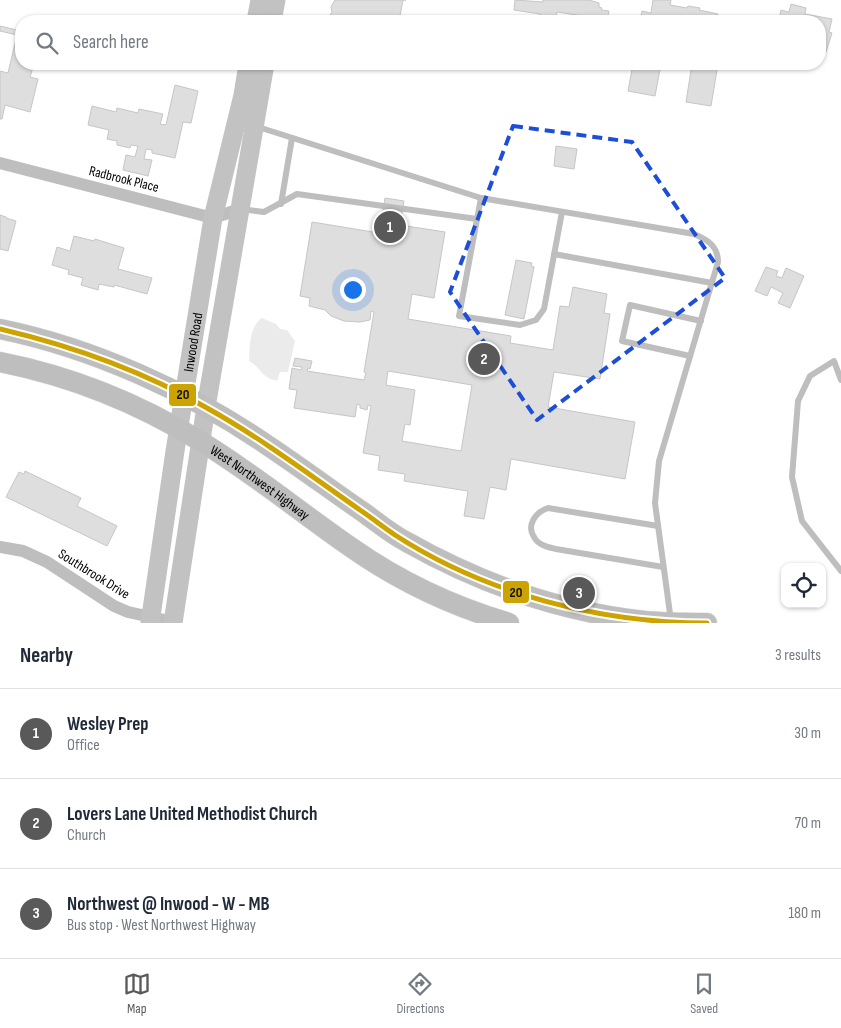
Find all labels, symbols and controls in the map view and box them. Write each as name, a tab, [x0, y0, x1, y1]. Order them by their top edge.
search box	[15, 15, 826, 70]
icon: search	[33, 29, 61, 57]
text: Search here	[73, 31, 149, 54]
street label: Radbrook Place	[87, 162, 161, 196]
pin: 1	[374, 208, 406, 246]
your location	[340, 277, 366, 303]
street label: Inwood Road	[180, 311, 206, 373]
pin: 2	[468, 340, 500, 378]
line badge: 20	[168, 383, 197, 407]
text: 20	[177, 386, 190, 403]
street label: West Northwest Highway	[207, 441, 314, 524]
street label: Southbrook Drive	[55, 545, 133, 603]
map controls	[781, 563, 826, 608]
button: locate	[781, 563, 826, 608]
pin: 3	[563, 574, 595, 612]
line badge: 20	[502, 580, 530, 604]
text: 20	[510, 584, 523, 601]
text: Nearby	[20, 643, 73, 668]
text: 3 results	[775, 646, 821, 665]
text: Wesley Prep	[67, 713, 149, 736]
text: 1	[33, 724, 39, 743]
text: 30 m	[794, 724, 821, 743]
text: Office	[67, 736, 100, 755]
text: Lovers Lane United Methodist Church	[67, 803, 317, 826]
text: 2	[32, 814, 40, 833]
text: 70 m	[795, 814, 821, 833]
text: Church	[67, 826, 106, 845]
text: Northwest @ Inwood - W - MB	[67, 893, 269, 916]
text: 3	[32, 904, 40, 923]
text: 180 m	[788, 904, 821, 923]
text: Bus stop · West Northwest Highway	[67, 916, 256, 935]
tab: Map	[123, 970, 151, 1017]
tab: Directions	[396, 970, 445, 1017]
tab: Saved	[690, 970, 718, 1017]

